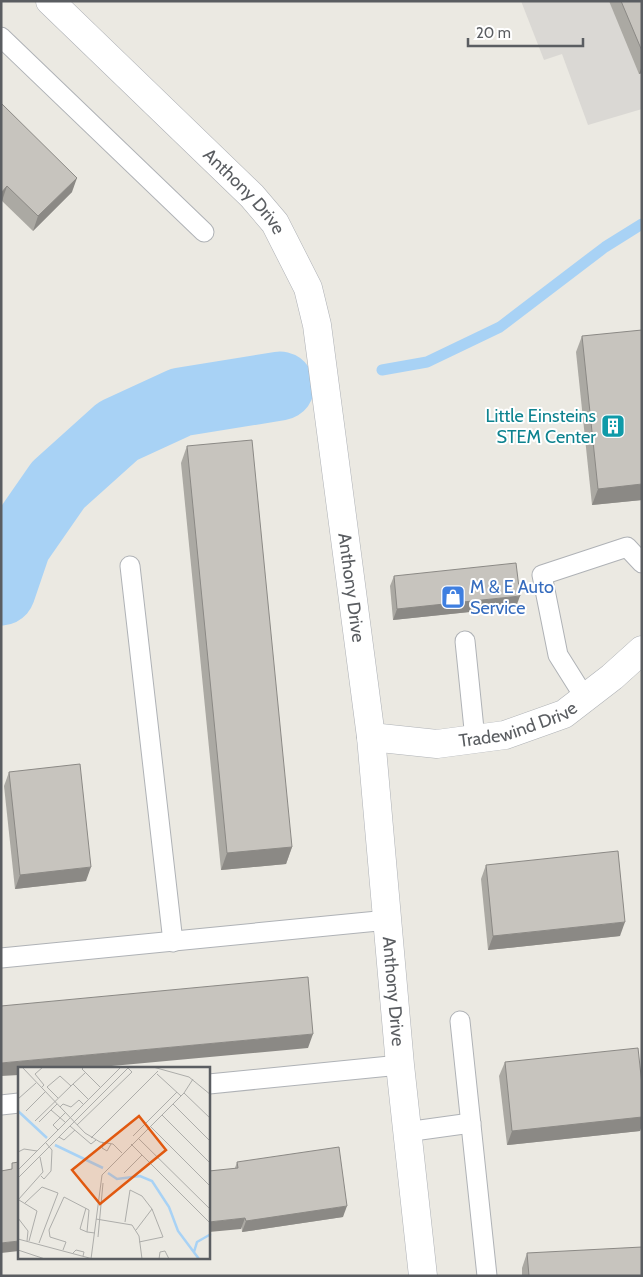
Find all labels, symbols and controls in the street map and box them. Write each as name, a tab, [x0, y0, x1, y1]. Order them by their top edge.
scale bar	[468, 15, 583, 47]
text: 20 m	[476, 24, 511, 42]
street label: Anthony Drive	[198, 144, 290, 238]
place label: Little Einsteins STEM Center	[485, 405, 596, 448]
building icon: Little Einsteins STEM Center	[600, 413, 626, 439]
street label: Anthony Drive	[333, 532, 369, 644]
place label: M & E Auto Service	[470, 576, 554, 619]
shop icon: M & E Auto Service	[440, 584, 466, 610]
street label: Tradewind Drive	[458, 697, 582, 752]
street label: Anthony Drive	[378, 935, 409, 1047]
inset map	[18, 1067, 210, 1260]

